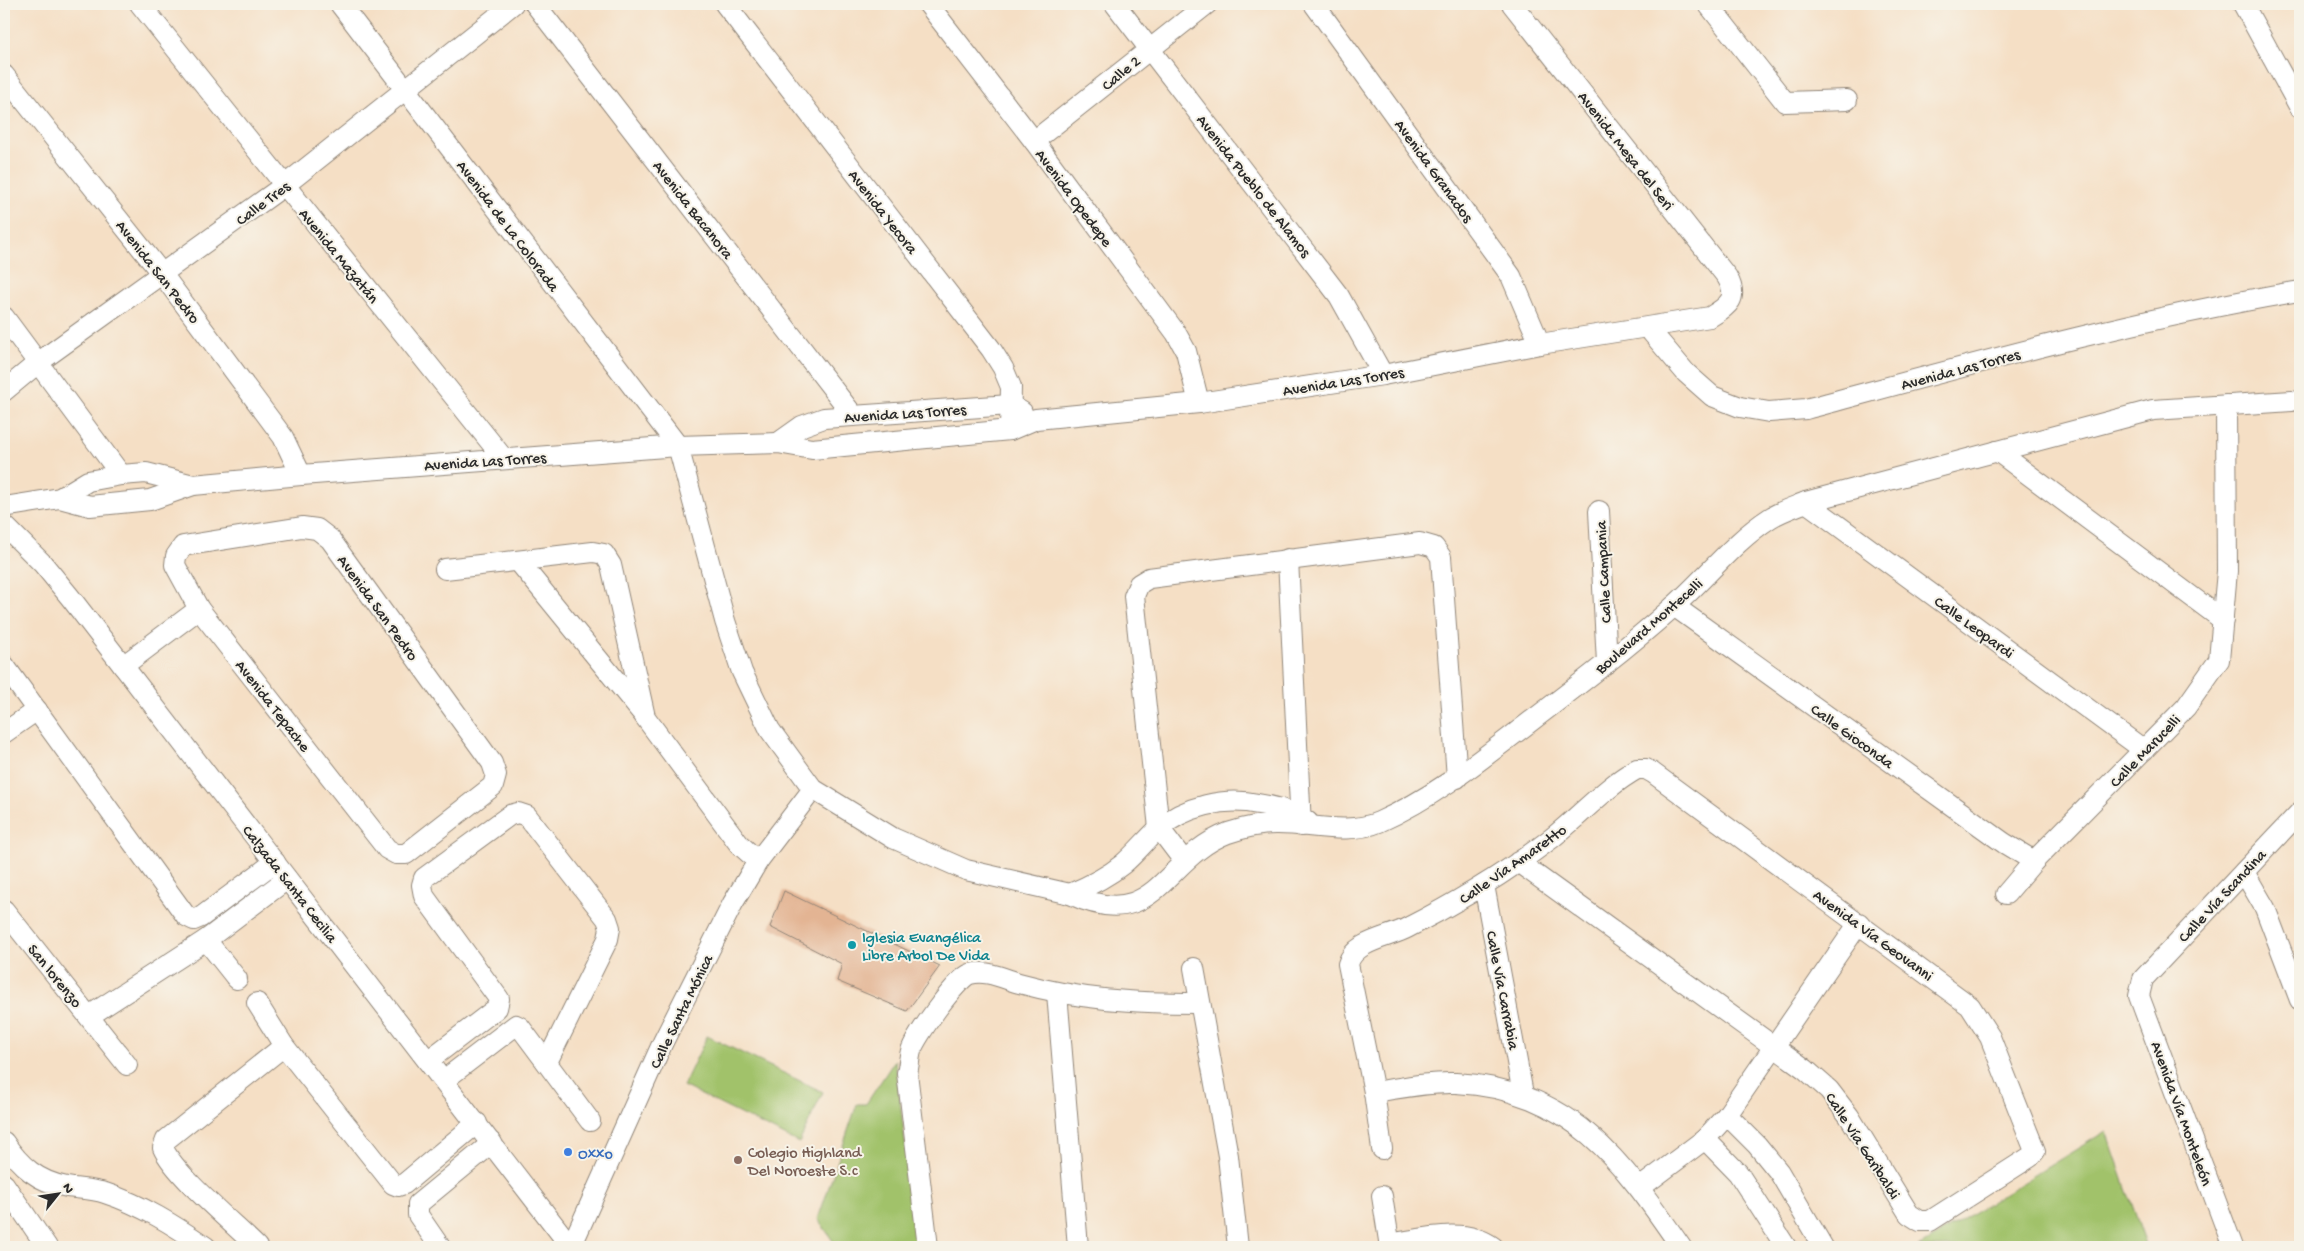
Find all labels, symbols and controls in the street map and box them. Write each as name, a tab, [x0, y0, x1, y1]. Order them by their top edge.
street label: Calle 2	[1099, 53, 1146, 96]
street label: Avenida Mesa del Seri	[1572, 89, 1677, 215]
street label: Avenida Pueblo de Alamos	[1191, 112, 1314, 263]
street label: Avenida Granados	[1388, 117, 1477, 228]
street label: Avenida Opedepe	[1029, 147, 1116, 252]
street label: Avenida de La Colorada	[451, 158, 562, 297]
street label: Avenida Bacanora	[647, 158, 736, 265]
street label: Avenida Yecora	[842, 167, 921, 260]
street label: Calle Tres	[233, 178, 296, 231]
street label: Avenida Mazatán	[293, 206, 382, 309]
street label: Avenida San Pedro	[110, 218, 203, 329]
street label: Avenida Las Torres	[1899, 346, 2023, 396]
street label: Avenida Las Torres	[1282, 364, 1406, 402]
street label: Avenida Las Torres	[844, 402, 968, 429]
street label: Avenida Las Torres	[424, 450, 548, 477]
street label: Calle Campania	[1593, 519, 1618, 623]
street label: Avenida San Pedro	[331, 553, 421, 666]
street label: Boulevard Montecelli	[1592, 576, 1708, 680]
street label: Calle Leopardi	[1929, 593, 2017, 664]
street label: Avenida Tepache	[229, 657, 313, 757]
street label: Calle Gioconda	[1806, 701, 1897, 775]
street label: Calle Marucelli	[2107, 712, 2186, 793]
street label: Calle Vía Amaretto	[1457, 822, 1571, 910]
street label: Calzada Santa Cecilia	[236, 823, 341, 949]
street label: Calle Vía Scandina	[2176, 846, 2272, 948]
street label: Avenida Vía Geovanni	[1808, 887, 1936, 987]
place label: Iglesia Evangélica Libre Arbol De Vida	[862, 930, 991, 967]
street label: Calle Vía Carrabia	[1480, 930, 1522, 1053]
marker: Iglesia Evangélica Libre Arbol De Vida	[846, 939, 858, 951]
street label: San lorenzo	[22, 942, 85, 1013]
street label: Calle Santa Mónica	[647, 951, 719, 1073]
street label: Avenida Vía Monteleón	[2145, 1039, 2215, 1189]
street label: Calle Vía Garibaldi	[1819, 1090, 1903, 1204]
place label: Colegio Highland Del Noroeste S.c	[747, 1145, 863, 1182]
marker: Oxxo	[562, 1146, 574, 1158]
place label: Oxxo	[578, 1146, 613, 1165]
marker: Colegio Highland Del Noroeste S.c	[732, 1154, 744, 1166]
north arrow	[32, 1168, 82, 1218]
text: N	[57, 1181, 77, 1197]

